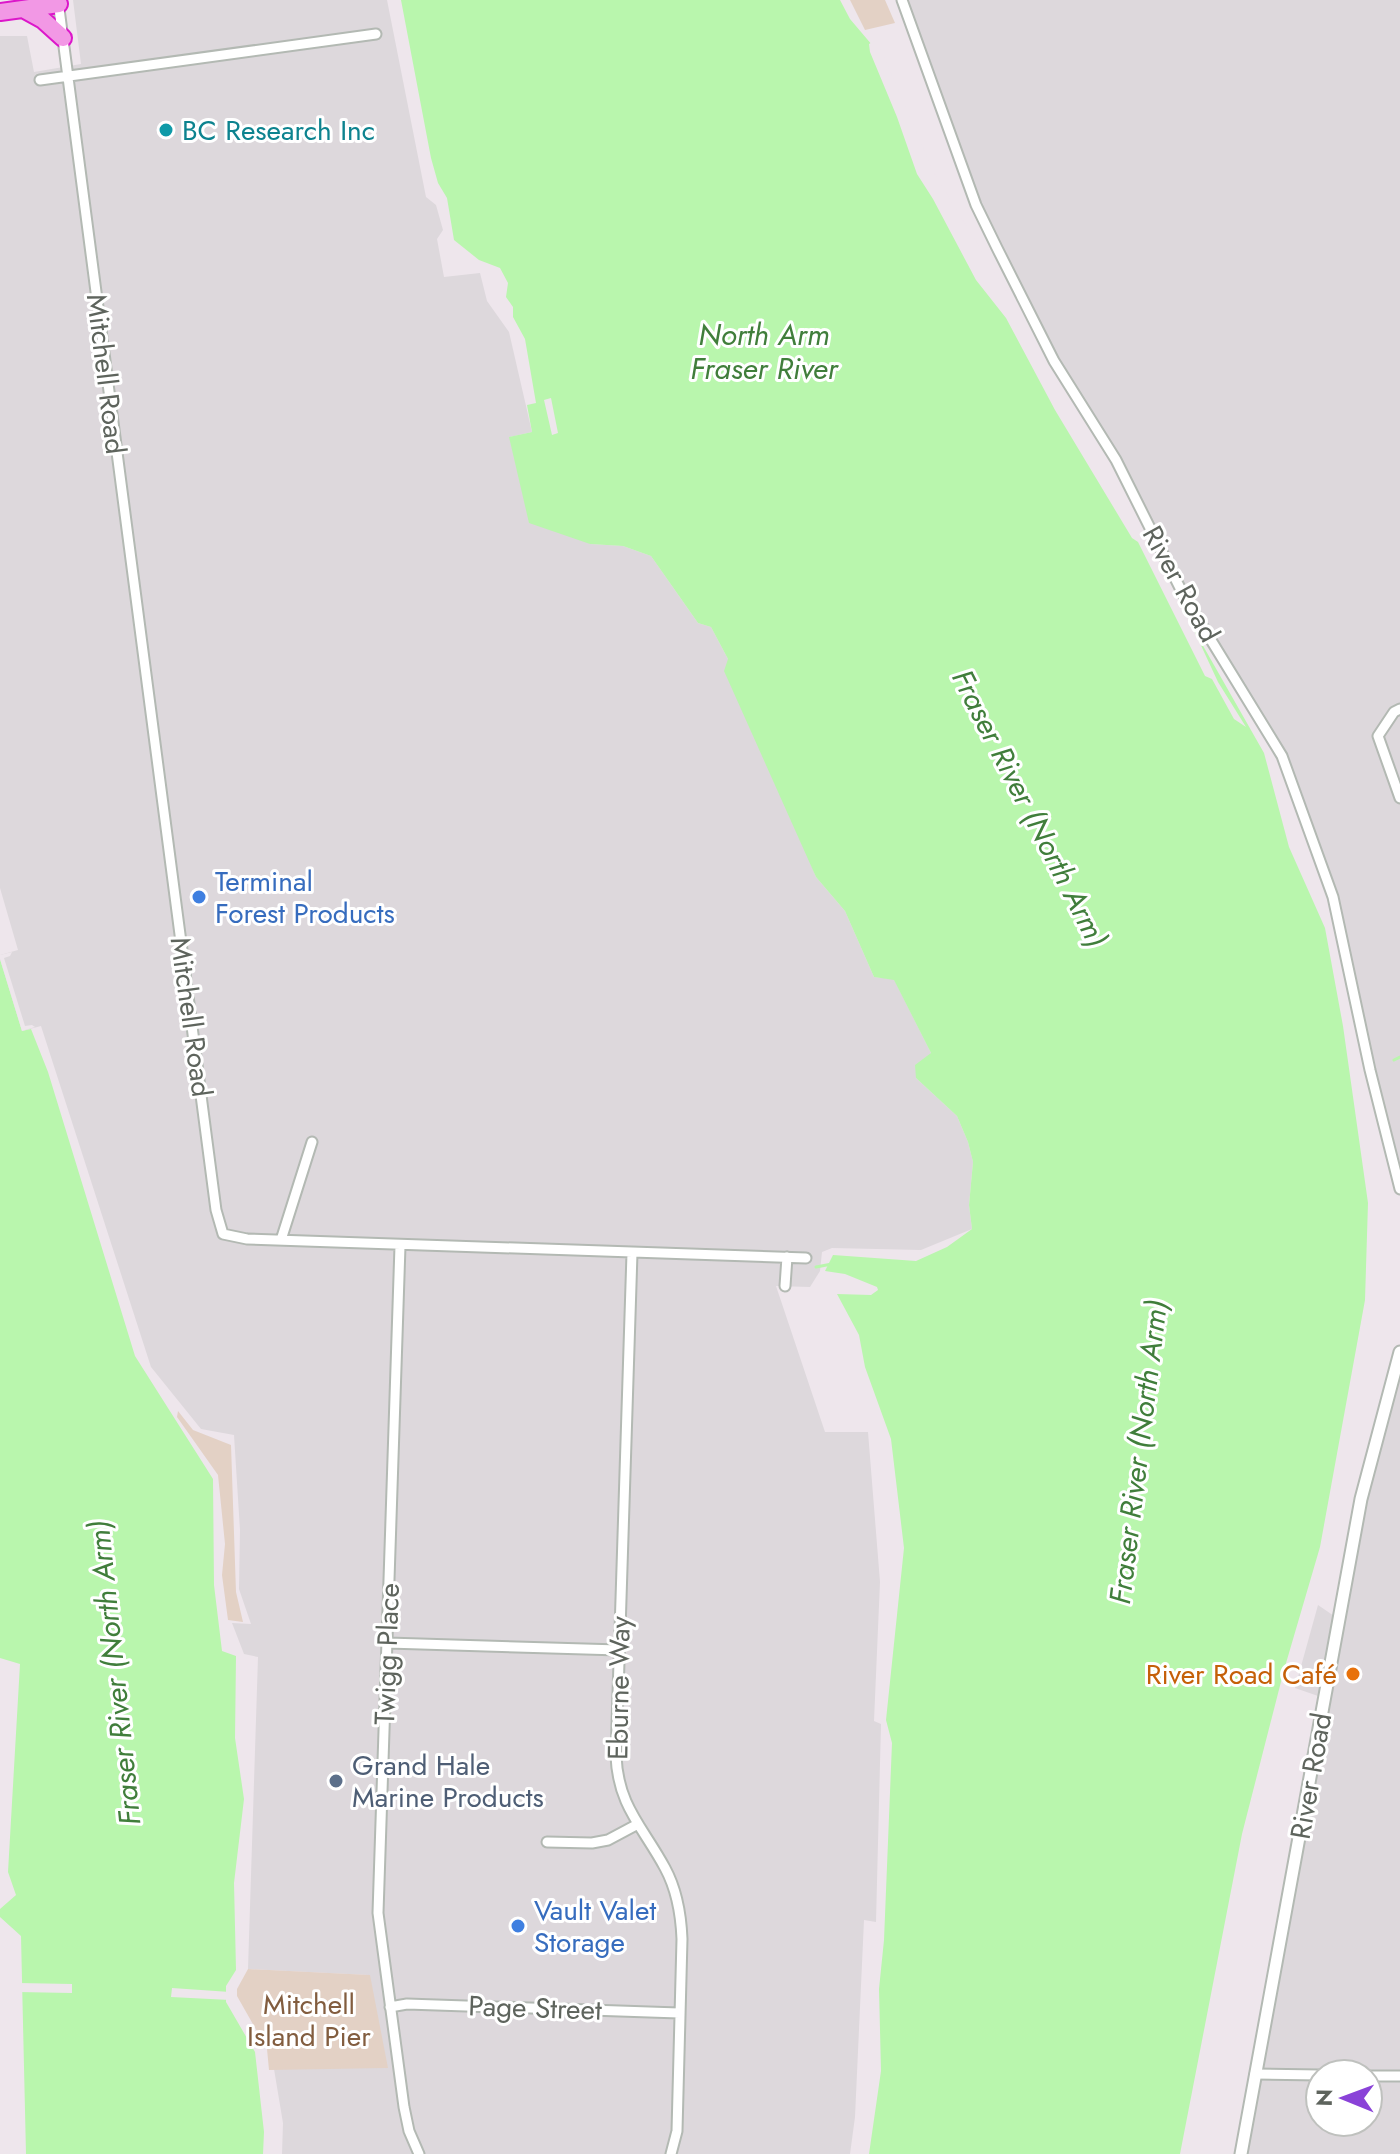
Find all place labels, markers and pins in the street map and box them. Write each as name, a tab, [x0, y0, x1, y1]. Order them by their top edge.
place label: BC Research Inc	[182, 110, 375, 151]
marker: BC Research Inc	[157, 121, 175, 139]
place label: Terminal Forest Products	[215, 861, 395, 934]
marker: Terminal Forest Products	[190, 888, 208, 906]
place label: River Road Café	[1146, 1654, 1337, 1695]
marker: River Road Café	[1344, 1665, 1362, 1683]
place label: Grand Hale Marine Products	[352, 1745, 544, 1818]
marker: Grand Hale Marine Products	[327, 1772, 345, 1790]
place label: Vault Valet Storage	[534, 1890, 656, 1963]
marker: Vault Valet Storage	[509, 1917, 527, 1935]

